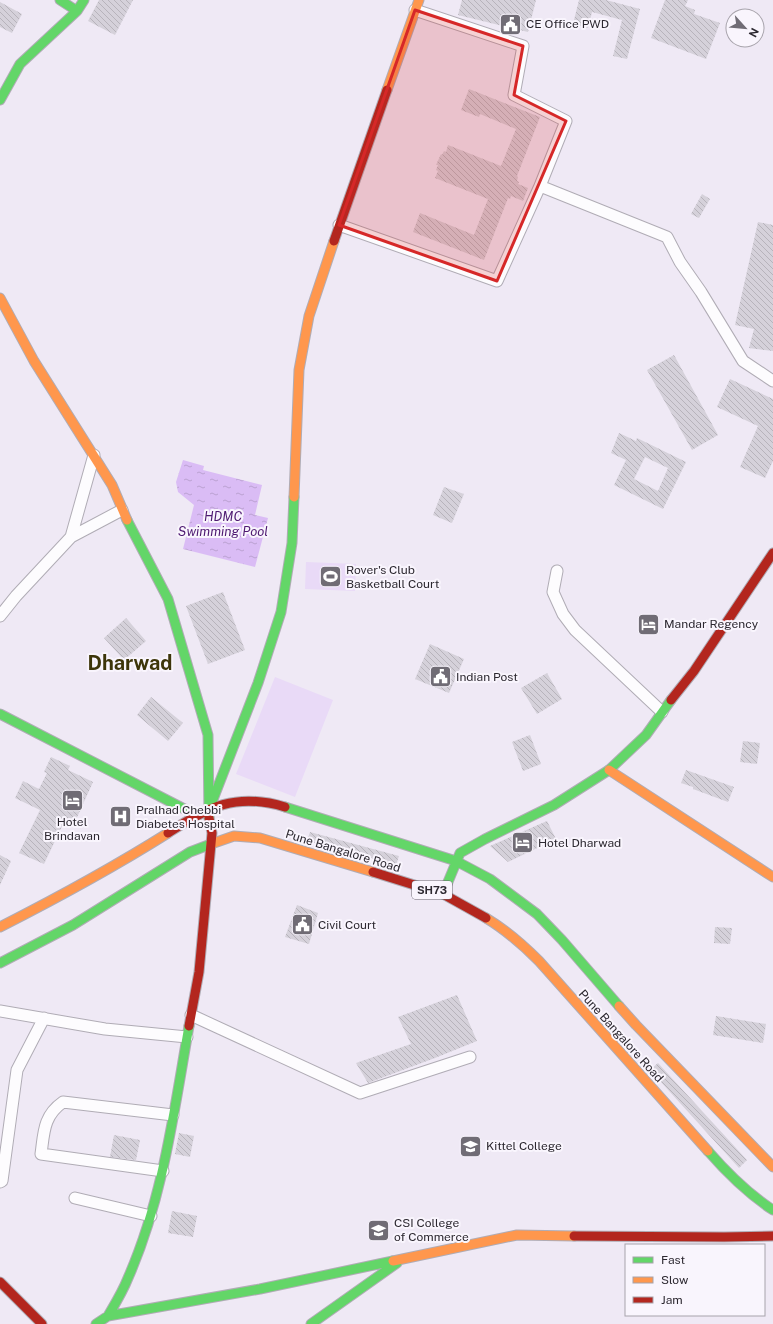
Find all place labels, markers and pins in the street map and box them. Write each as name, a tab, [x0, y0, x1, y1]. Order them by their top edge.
public building icon: CE Office PWD	[498, 11, 524, 37]
place label: CE Office PWD	[526, 17, 609, 31]
place label: Rover's Club Basketball Court	[346, 563, 440, 591]
sports icon: Rover's Club Basketball Court	[318, 564, 344, 590]
hotel icon: Mandar Regency	[635, 611, 661, 637]
place label: Mandar Regency	[664, 617, 759, 631]
public building icon: Indian Post	[428, 664, 454, 690]
place label: Indian Post	[456, 670, 518, 684]
hotel icon: Hotel Brindavan	[59, 788, 85, 814]
place label: Pralhad Chebbi Diabetes Hospital	[136, 803, 235, 831]
hospital icon: Pralhad Chebbi Diabetes Hospital	[107, 804, 133, 830]
place label: Hotel Brindavan	[44, 815, 100, 843]
hotel icon: Hotel Dharwad	[510, 830, 536, 856]
place label: Hotel Dharwad	[538, 836, 621, 850]
public building icon: Civil Court	[289, 912, 315, 938]
place label: Civil Court	[318, 918, 376, 932]
school or university icon: Kittel College	[458, 1133, 484, 1159]
place label: Kittel College	[486, 1139, 562, 1153]
place label: CSI College of Commerce	[394, 1216, 469, 1244]
school or university icon: CSI College of Commerce	[365, 1217, 391, 1243]

